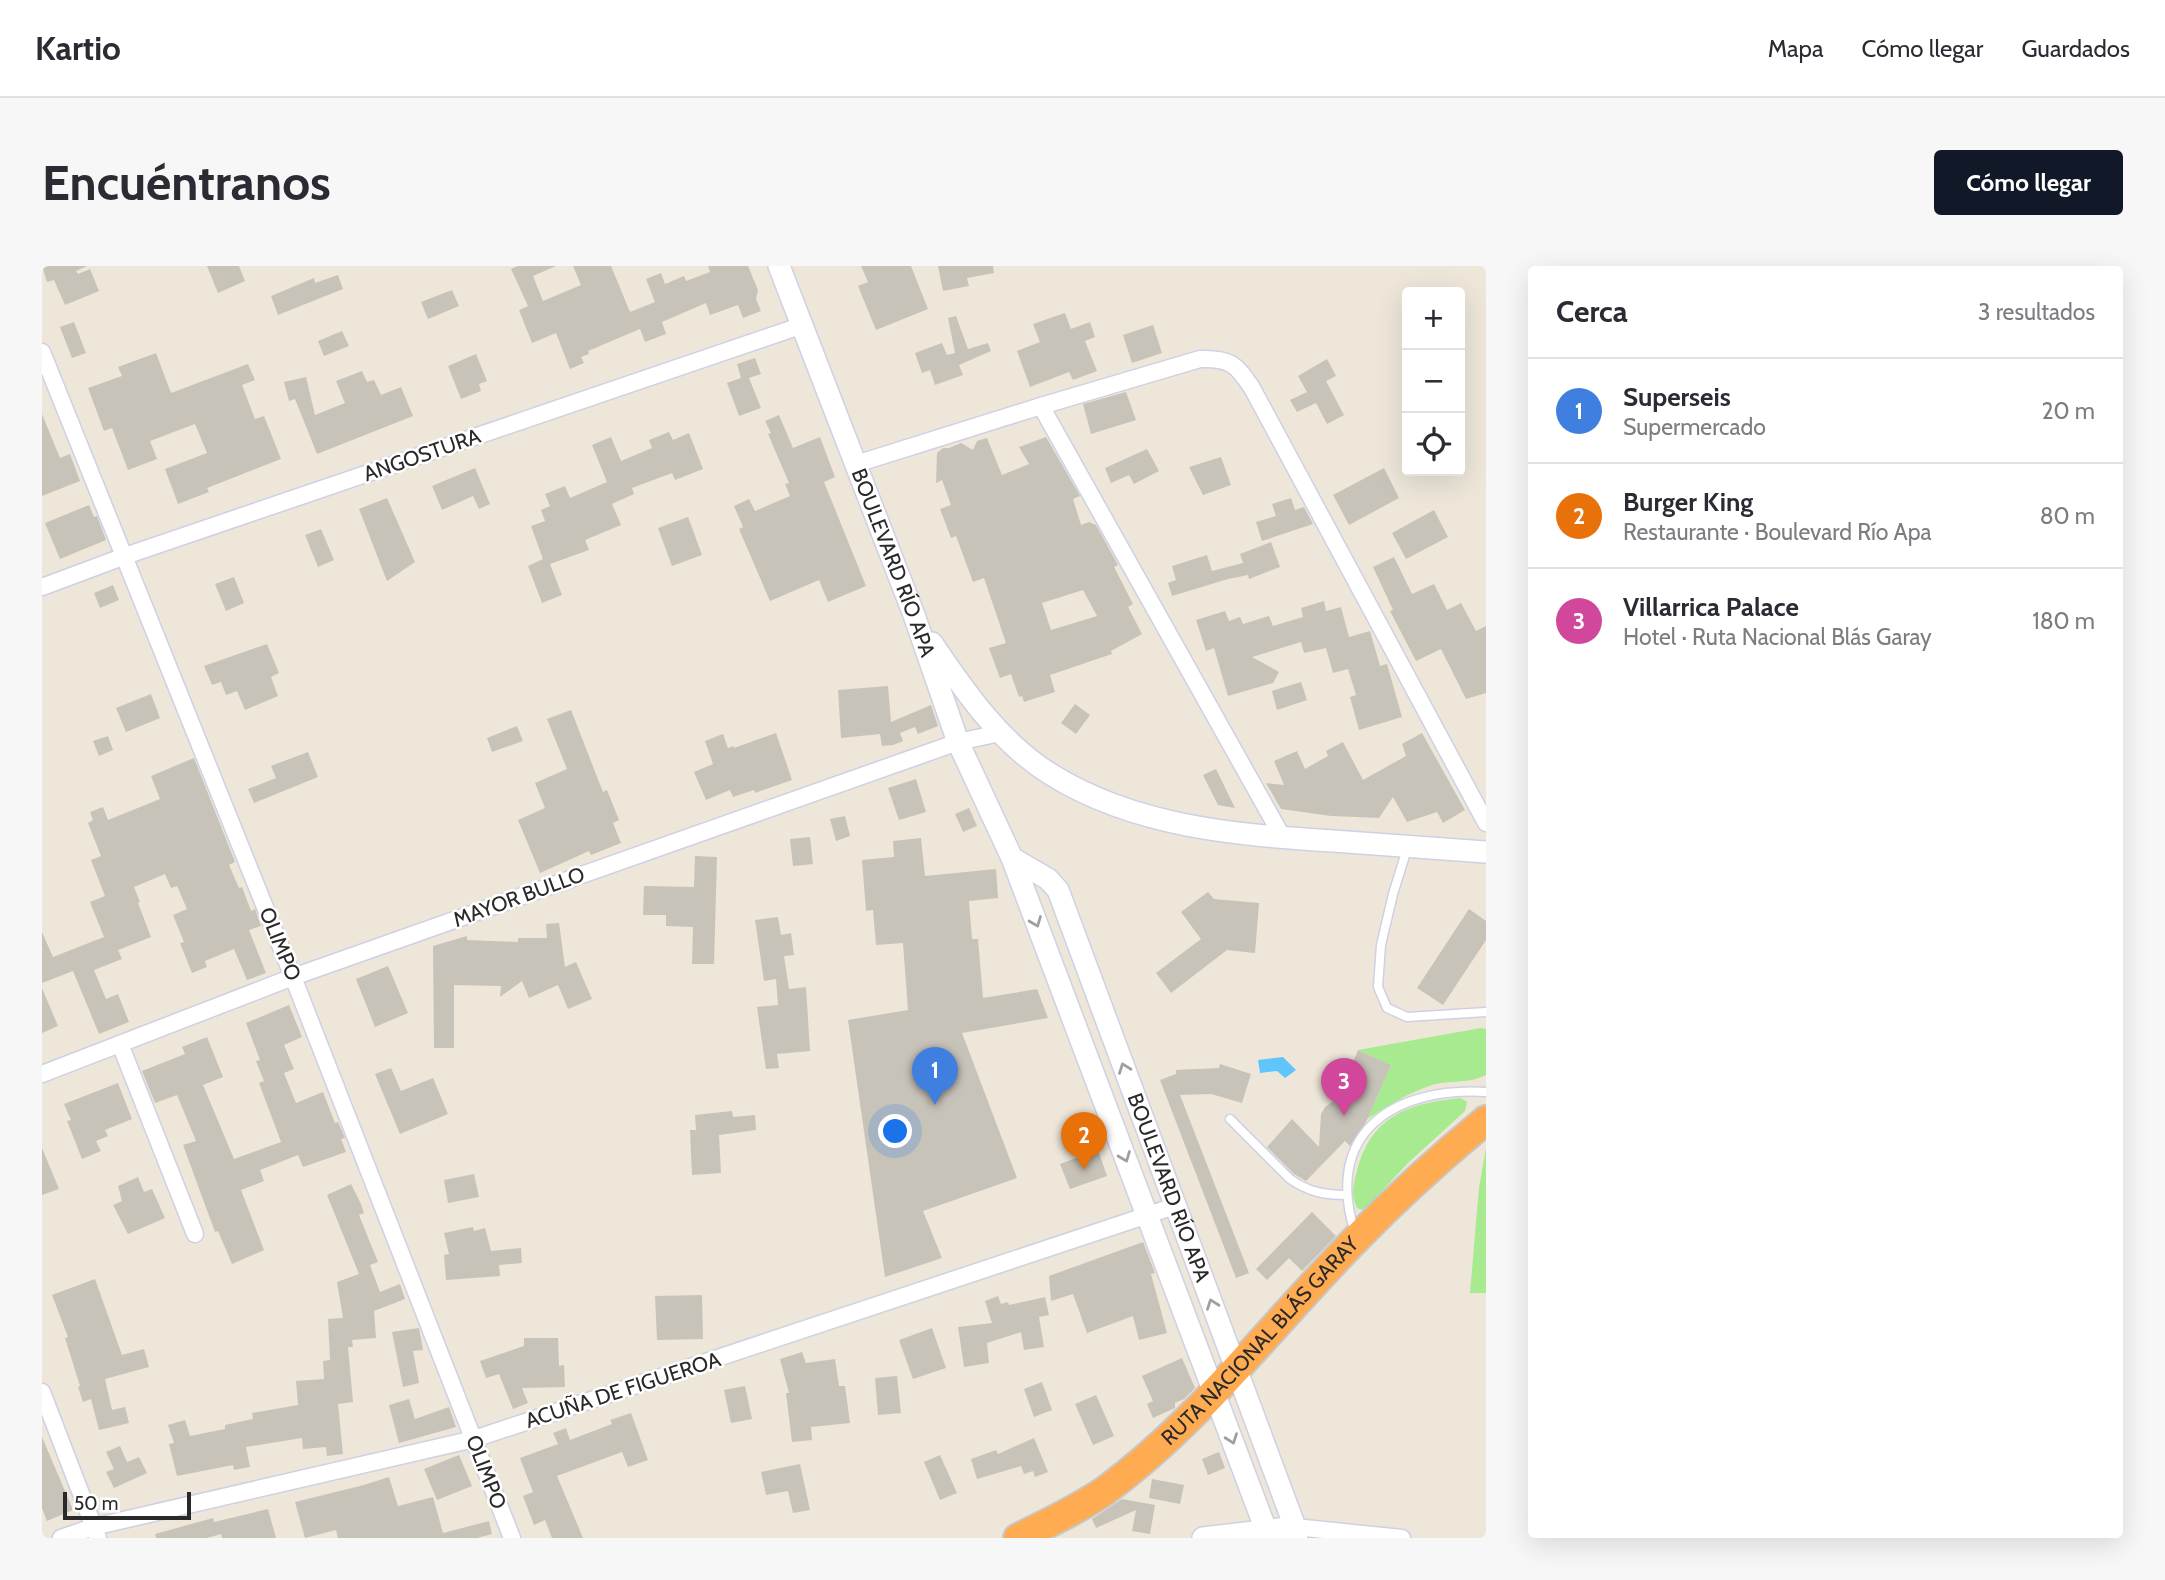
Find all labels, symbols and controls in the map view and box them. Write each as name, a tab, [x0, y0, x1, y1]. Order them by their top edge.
text: Kartio	[35, 28, 121, 68]
text: Mapa	[1768, 34, 1824, 63]
text: Cómo llegar	[1862, 34, 1983, 63]
text: Guardados	[2021, 34, 2130, 63]
button: Cómo llegar	[1934, 150, 2123, 215]
text: Encuéntranos	[42, 153, 331, 212]
map controls	[1402, 287, 1465, 476]
button: +	[1402, 287, 1465, 350]
text: Cerca	[1556, 293, 1628, 330]
text: 3 resultados	[1978, 298, 2095, 326]
button: −	[1402, 350, 1465, 413]
text: Superseis	[1623, 381, 1731, 413]
text: 1	[1575, 397, 1583, 425]
text: 20 m	[2042, 397, 2095, 425]
button: locate	[1402, 413, 1465, 476]
text: Supermercado	[1623, 413, 1766, 441]
street label: ANGOSTURA	[360, 423, 484, 486]
street label: BOULEVARD RÍO APA	[847, 465, 941, 660]
text: Burger King	[1623, 486, 1753, 518]
text: 2	[1573, 502, 1585, 530]
text: 80 m	[2040, 502, 2095, 530]
text: Restaurante · Boulevard Río Apa	[1623, 518, 1932, 546]
text: Villarrica Palace	[1623, 591, 1799, 623]
text: 3	[1573, 607, 1585, 635]
text: 180 m	[2032, 607, 2095, 635]
text: Hotel · Ruta Nacional Blás Garay	[1623, 623, 1932, 651]
street label: MAYOR BULLO	[450, 861, 588, 932]
street label: OLIMPO	[254, 903, 306, 984]
one-way arrow	[1028, 915, 1042, 927]
pin: 1	[912, 1047, 958, 1105]
pin: 3	[1321, 1058, 1367, 1116]
one-way arrow	[1118, 1062, 1132, 1074]
street label: BOULEVARD RÍO APA	[1123, 1090, 1216, 1285]
pin: 2	[1061, 1112, 1107, 1170]
your location	[878, 1114, 912, 1148]
one-way arrow	[1117, 1151, 1131, 1163]
street label: RUTA NACIONAL BLÁS GARAY	[1156, 1230, 1364, 1450]
one-way arrow	[1206, 1299, 1220, 1311]
street label: ACUÑA DE FIGUEROA	[522, 1345, 724, 1433]
street label: OLIMPO	[461, 1431, 512, 1512]
one-way arrow	[1224, 1432, 1238, 1444]
scale bar	[63, 1489, 191, 1521]
text: 50 m	[74, 1492, 118, 1515]

